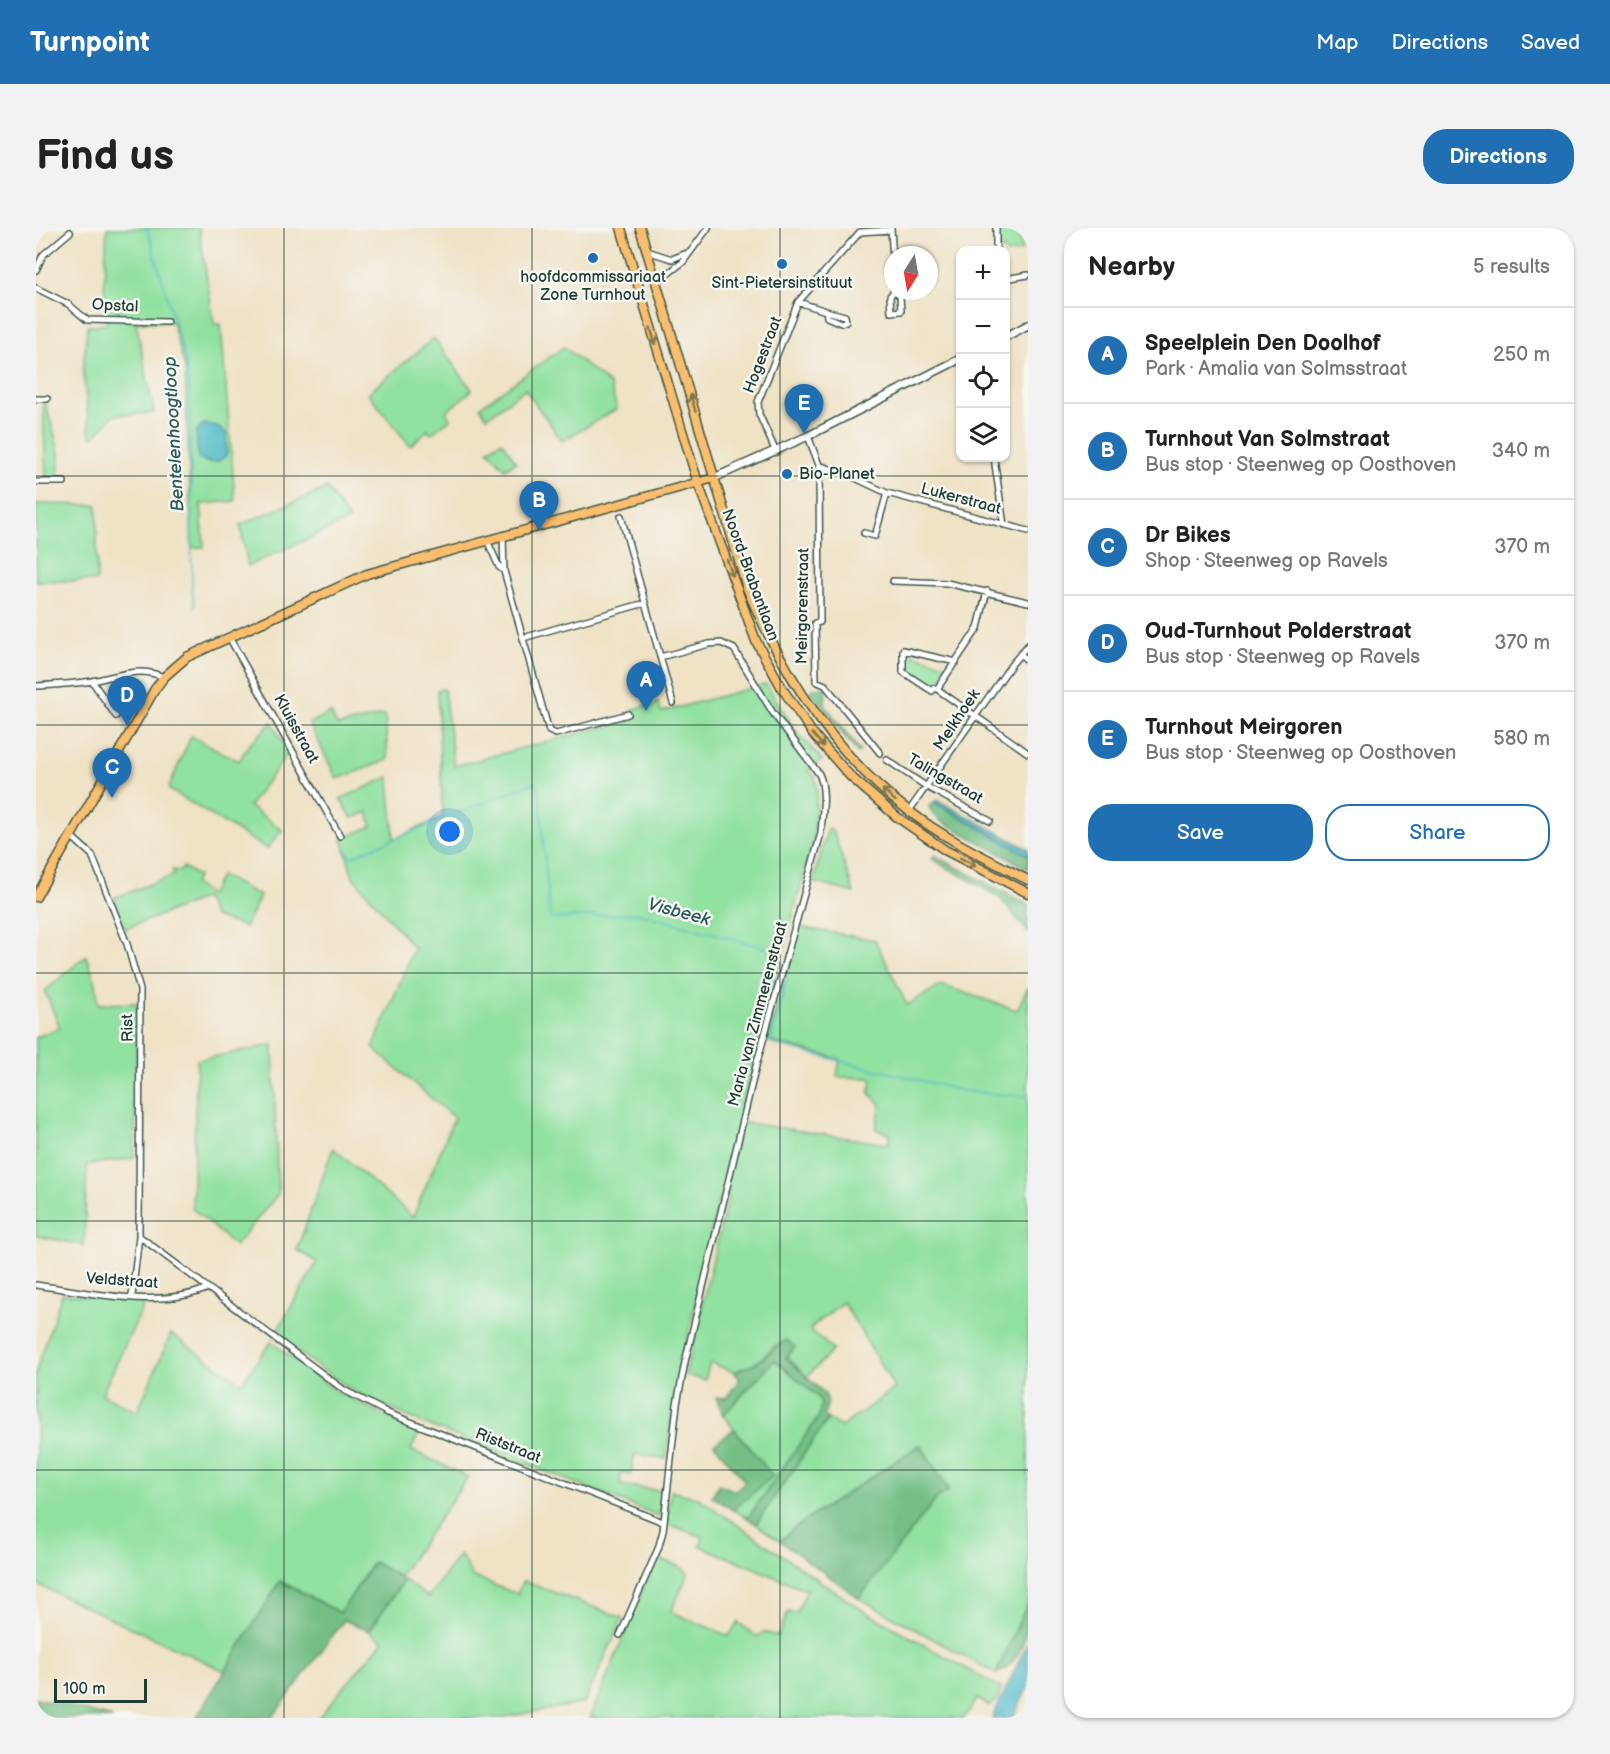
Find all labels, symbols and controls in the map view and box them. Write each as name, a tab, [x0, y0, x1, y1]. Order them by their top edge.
text: Turnpoint	[30, 26, 150, 59]
text: Map	[1316, 30, 1359, 55]
text: Directions	[1392, 30, 1488, 55]
text: Saved	[1521, 30, 1580, 55]
button: Directions	[1423, 129, 1574, 184]
text: Find us	[36, 131, 174, 182]
north arrow	[884, 246, 938, 300]
map controls	[956, 246, 1010, 462]
button: +	[956, 246, 1010, 300]
marker: hoofdcommissariaat Zone Turnhout	[586, 251, 600, 265]
text: Nearby	[1088, 252, 1175, 283]
text: 5 results	[1473, 255, 1550, 279]
marker: Sint-Pietersinstituut	[775, 257, 789, 271]
place label: hoofdcommissariaat Zone Turnhout	[520, 268, 666, 305]
place label: Sint-Pietersinstituut	[711, 274, 853, 293]
street label: Opstal	[91, 295, 139, 317]
button: −	[956, 300, 1010, 354]
street label: Hogestraat	[740, 314, 786, 396]
one-way arrow	[648, 326, 659, 345]
text: Speelplein Den Doolhof	[1145, 330, 1381, 357]
text: A	[1101, 343, 1114, 367]
text: 250 m	[1493, 343, 1550, 367]
button: locate	[956, 354, 1010, 408]
water label: Bentelenhoogtloop	[159, 356, 189, 512]
text: Park · Amalia van Solmsstraat	[1145, 357, 1407, 381]
pin: E	[784, 384, 824, 434]
one-way arrow	[687, 394, 698, 413]
button: layers	[956, 408, 1010, 462]
text: Turnhout Van Solmstraat	[1145, 426, 1390, 453]
text: B	[1100, 439, 1115, 463]
text: 340 m	[1492, 439, 1550, 463]
text: Bus stop · Steenweg op Oosthoven	[1145, 453, 1456, 477]
place label: Bio-Planet	[799, 465, 875, 484]
marker: Bio-Planet	[780, 467, 794, 481]
street label: Lukerstraat	[919, 479, 1003, 519]
pin: B	[520, 482, 558, 531]
street label: Noord-Brabantlaan	[717, 507, 783, 643]
text: Dr Bikes	[1145, 522, 1231, 549]
text: C	[1100, 535, 1115, 559]
text: 370 m	[1494, 535, 1550, 559]
street label: Meirgorenstraat	[792, 548, 814, 664]
text: Shop · Steenweg op Ravels	[1145, 549, 1388, 573]
one-way arrow	[725, 558, 736, 577]
text: Oud-Turnhout Polderstraat	[1145, 618, 1411, 645]
text: D	[1101, 631, 1114, 655]
text: 370 m	[1494, 631, 1550, 655]
text: Bus stop · Steenweg op Ravels	[1145, 645, 1420, 669]
pin: A	[626, 662, 666, 711]
pin: D	[108, 676, 146, 726]
street label: Melkhoek	[930, 686, 985, 754]
street label: Kluisstraat	[269, 691, 323, 767]
text: Turnhout Meirgoren	[1145, 714, 1342, 741]
text: E	[1101, 727, 1114, 751]
text: 580 m	[1493, 727, 1550, 751]
one-way arrow	[811, 732, 825, 747]
text: Bus stop · Steenweg op Oosthoven	[1145, 741, 1456, 765]
pin: C	[92, 748, 132, 798]
street label: Talingstraat	[904, 750, 986, 808]
one-way arrow	[882, 788, 897, 802]
button: Save	[1088, 804, 1313, 861]
button: Share	[1325, 804, 1550, 861]
your location	[435, 817, 464, 846]
one-way arrow	[959, 857, 977, 868]
water label: Visbeek	[645, 894, 714, 931]
street label: Maria van Zimmerenstraat	[724, 919, 792, 1108]
street label: Rist	[118, 1014, 138, 1042]
street label: Veldstraat	[85, 1269, 159, 1293]
street label: Riststraat	[472, 1424, 544, 1468]
scale bar	[54, 1676, 147, 1704]
text: 100 m	[63, 1680, 106, 1699]

